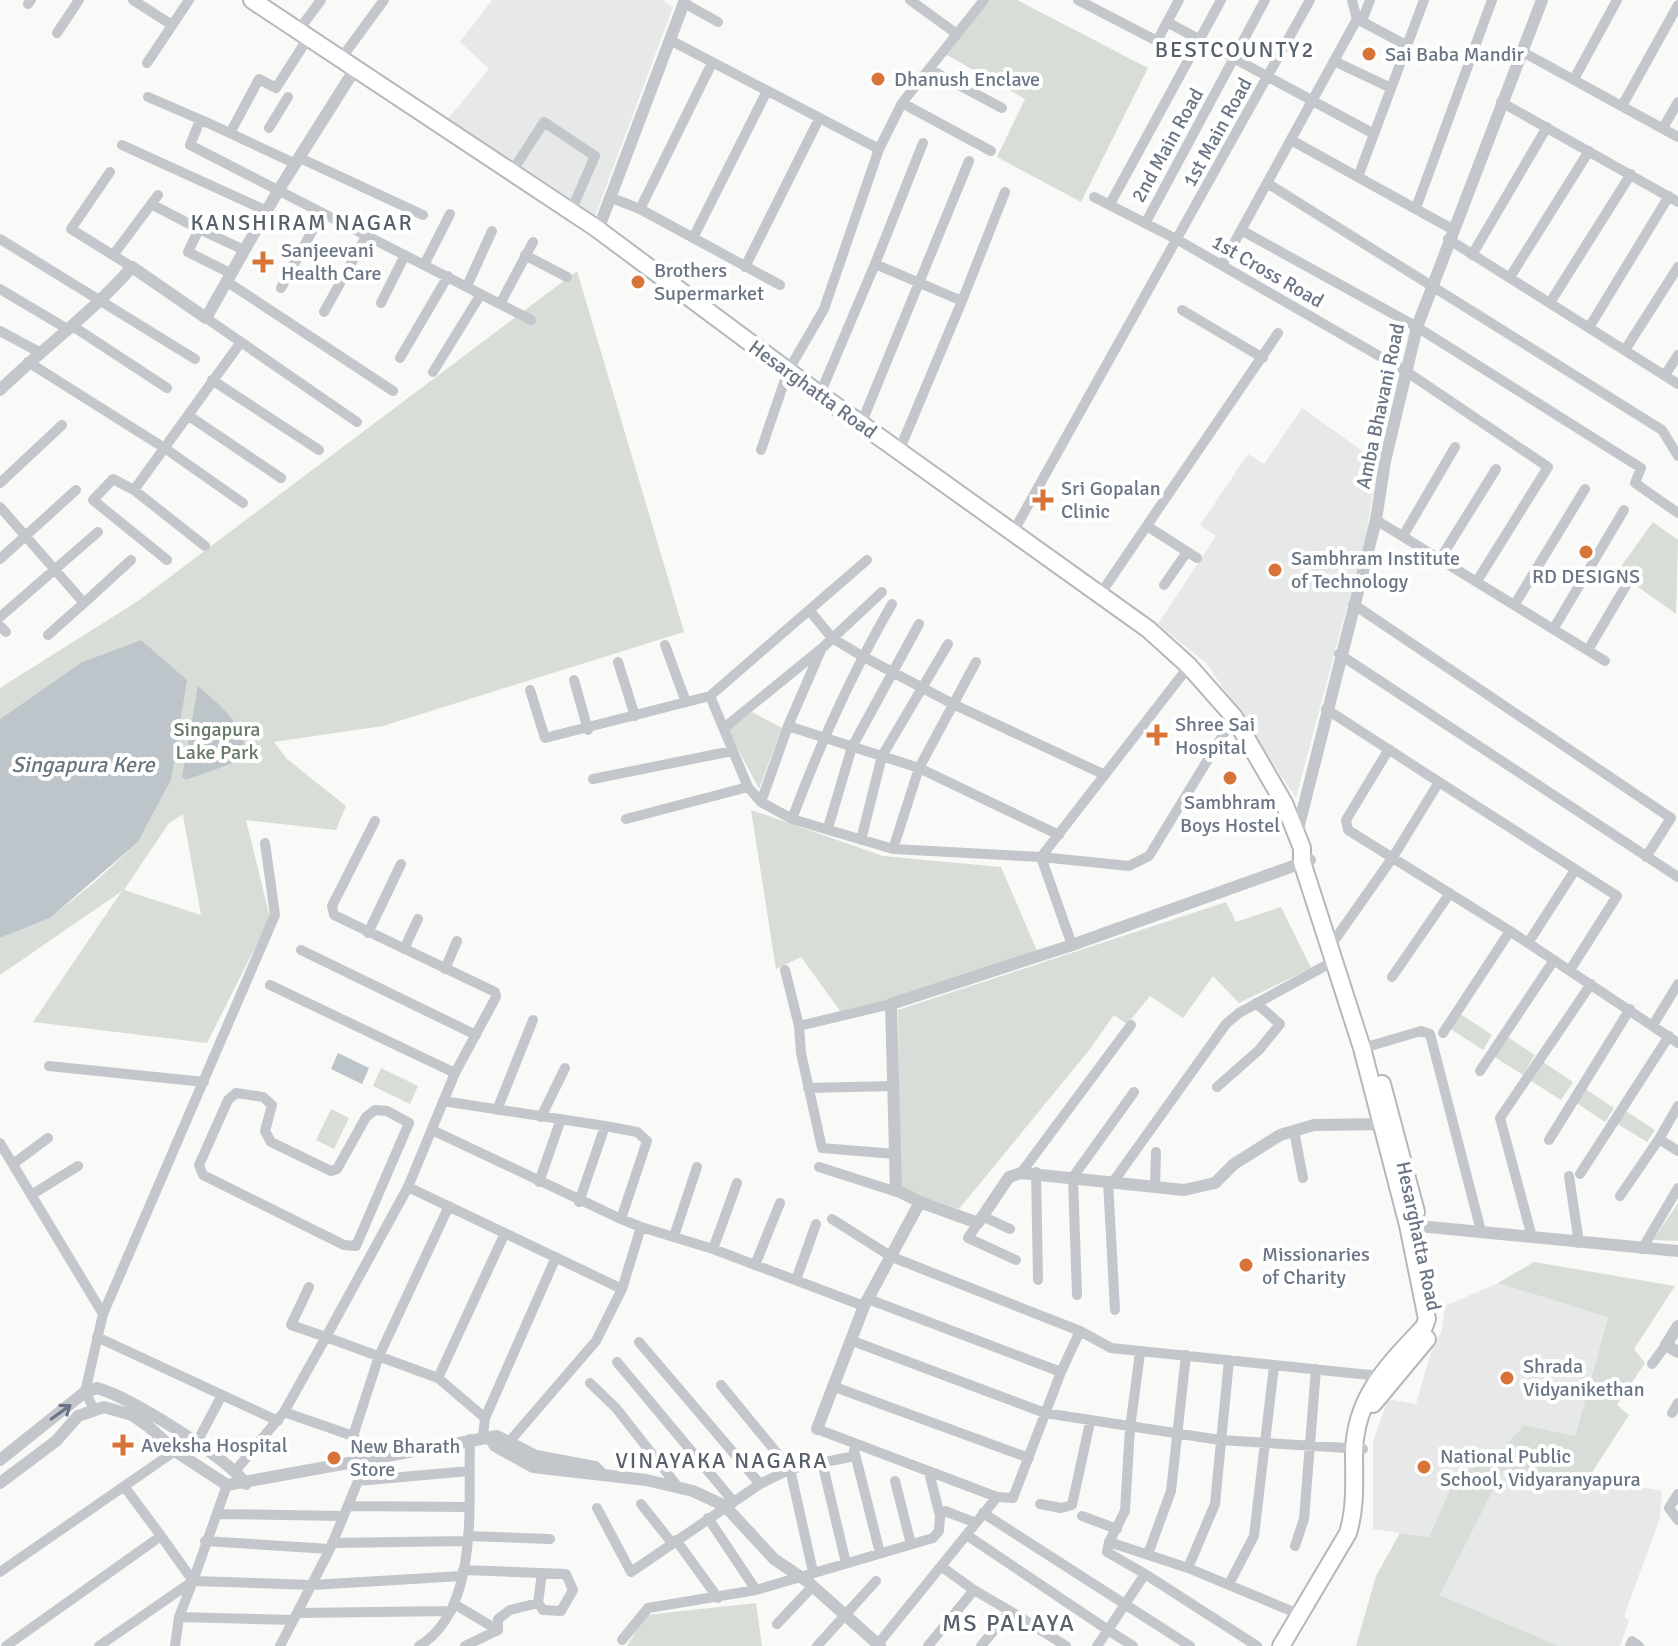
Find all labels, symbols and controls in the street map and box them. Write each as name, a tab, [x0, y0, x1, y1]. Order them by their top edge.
district label: BESTCOUNTY2	[1155, 36, 1315, 63]
place label: Sai Baba Mandir	[1385, 42, 1525, 67]
marker: Sai Baba Mandir	[1360, 45, 1378, 63]
place label: Dhanush Enclave	[894, 67, 1040, 92]
marker: Dhanush Enclave	[869, 70, 887, 88]
street label: 1st Main Road	[1177, 73, 1258, 191]
street label: 2nd Main Road	[1126, 84, 1209, 207]
district label: KANSHIRAM NAGAR	[190, 209, 414, 236]
street label: 1st Cross Road	[1207, 229, 1328, 314]
place label: Sanjeevani Health Care	[281, 238, 382, 286]
marker: Sanjeevani Health Care	[252, 251, 274, 273]
place label: Brothers Supermarket	[654, 258, 764, 306]
marker: Brothers Supermarket	[629, 273, 647, 291]
street label: Amba Bhavani Road	[1351, 321, 1410, 491]
street label: Hesarghatta Road	[744, 335, 882, 444]
place label: Sri Gopalan Clinic	[1061, 476, 1161, 524]
marker: Sri Gopalan Clinic	[1032, 489, 1054, 511]
marker: RD DESIGNS	[1577, 543, 1595, 561]
place label: Sambhram Institute of Technology	[1291, 546, 1460, 594]
marker: Sambhram Institute of Technology	[1266, 561, 1284, 579]
place label: RD DESIGNS	[1532, 564, 1640, 589]
place label: Shree Sai Hospital	[1175, 712, 1255, 760]
park label: Singapura Lake Park	[173, 717, 261, 765]
marker: Shree Sai Hospital	[1146, 724, 1168, 746]
water label: Singapura Kere	[11, 751, 155, 778]
marker: Sambhram Boys Hostel	[1221, 769, 1239, 787]
place label: Sambhram Boys Hostel	[1180, 790, 1280, 838]
street label: Hesarghatta Road	[1390, 1159, 1447, 1313]
place label: Missionaries of Charity	[1262, 1242, 1370, 1290]
marker: Missionaries of Charity	[1237, 1256, 1255, 1274]
place label: Shrada Vidyanikethan	[1523, 1354, 1645, 1402]
marker: Shrada Vidyanikethan	[1498, 1369, 1516, 1387]
one-way arrow	[50, 1404, 71, 1421]
place label: Aveksha Hospital	[141, 1433, 288, 1458]
marker: Aveksha Hospital	[112, 1434, 134, 1456]
place label: New Bharath Store	[350, 1434, 460, 1482]
place label: National Public School, Vidyaranyapura	[1440, 1444, 1641, 1492]
district label: VINAYAKA NAGARA	[615, 1447, 829, 1474]
marker: New Bharath Store	[325, 1449, 343, 1467]
marker: National Public School, Vidyaranyapura	[1415, 1458, 1433, 1476]
district label: MS PALAYA	[942, 1608, 1076, 1638]

